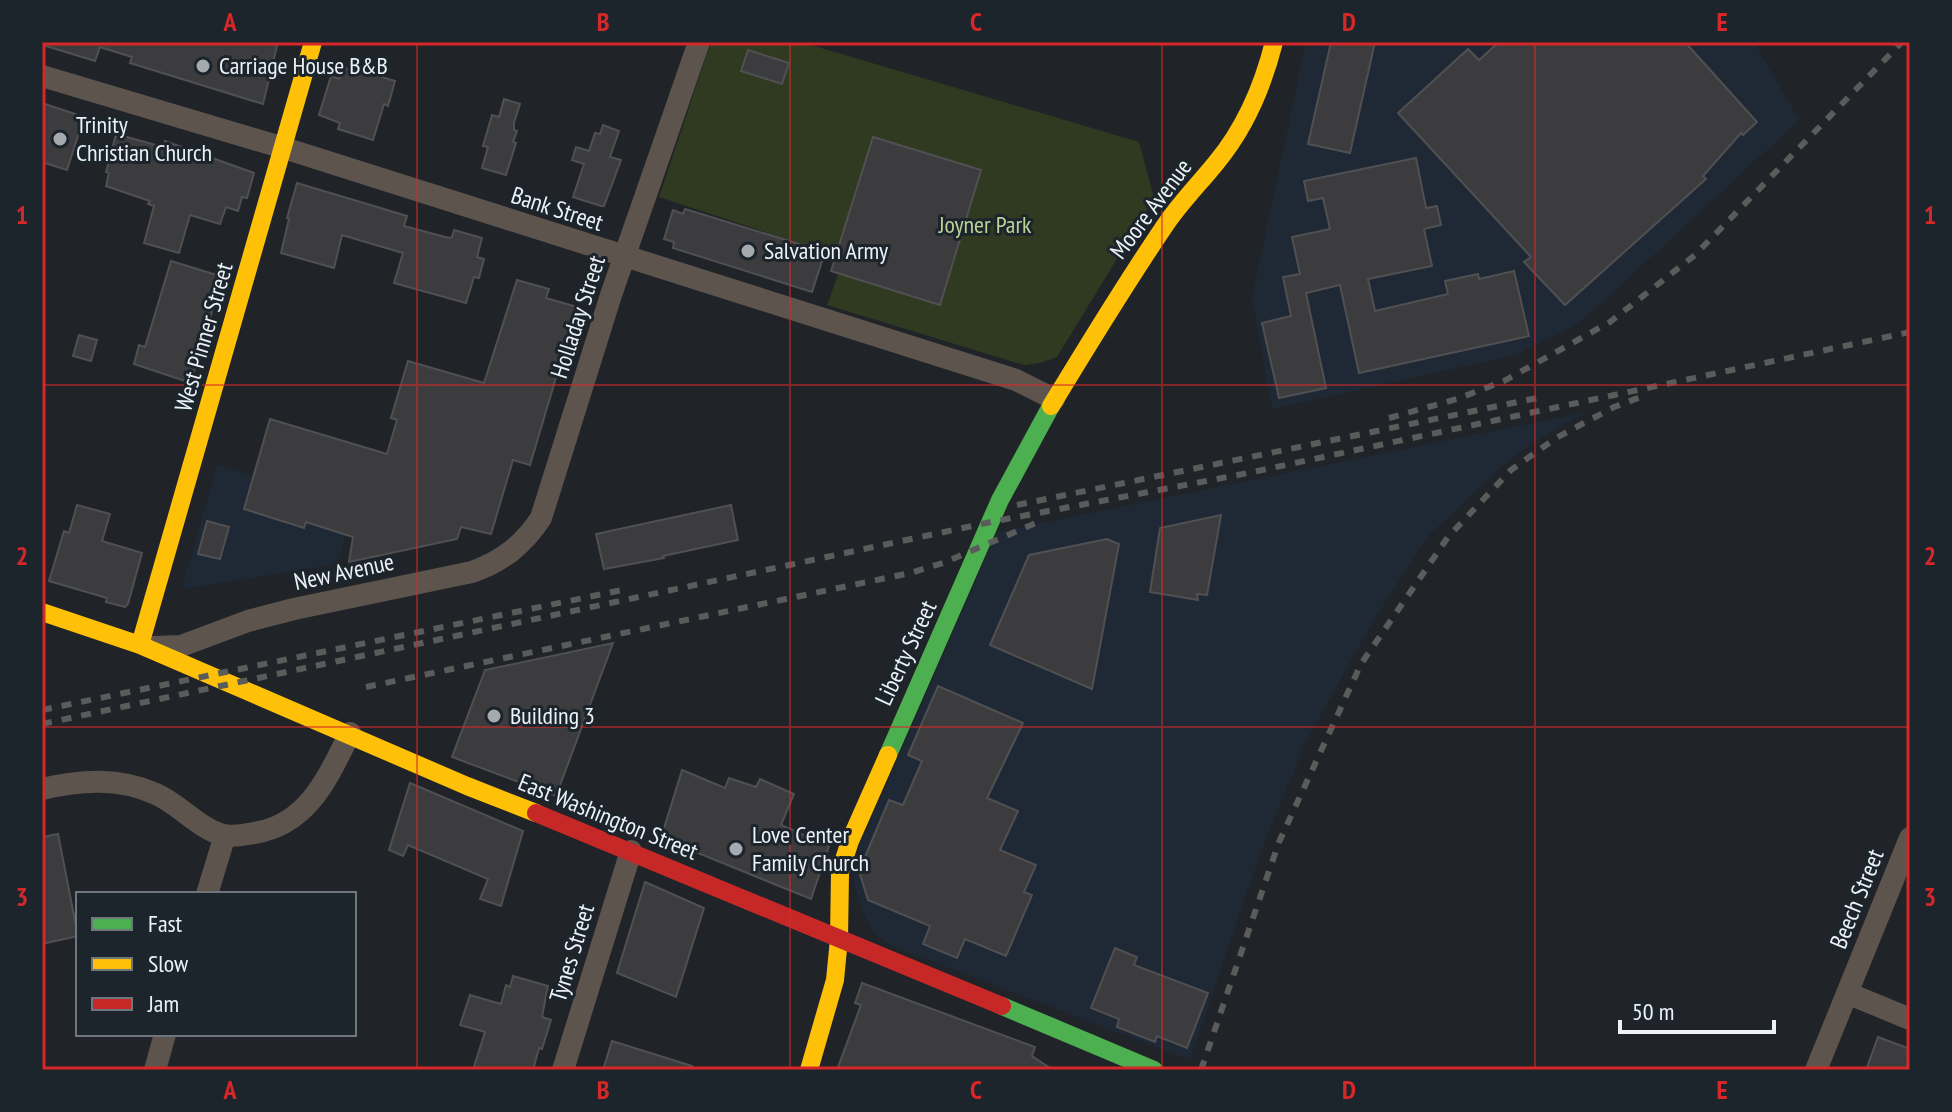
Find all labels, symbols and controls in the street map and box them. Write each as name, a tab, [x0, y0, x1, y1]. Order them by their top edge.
text: A	[222, 5, 237, 38]
text: B	[597, 5, 610, 38]
text: C	[970, 5, 982, 38]
text: D	[1342, 5, 1356, 38]
text: E	[1716, 5, 1728, 38]
place label: Carriage House B&B	[219, 50, 388, 81]
marker: Carriage House B&B	[194, 57, 212, 75]
place label: Trinity Christian Church	[76, 109, 212, 168]
marker: Trinity Christian Church	[51, 130, 69, 148]
street label: Moore Avenue	[1103, 152, 1198, 265]
street label: Bank Street	[507, 179, 607, 238]
text: 1	[16, 198, 28, 231]
text: 1	[1924, 198, 1936, 231]
park label: Joyner Park	[938, 209, 1032, 240]
place label: Salvation Army	[764, 235, 888, 266]
marker: Salvation Army	[739, 242, 757, 260]
street label: Holladay Street	[543, 251, 612, 382]
street label: West Pinner Street	[167, 259, 240, 415]
text: 2	[16, 539, 28, 572]
text: 2	[1924, 539, 1936, 572]
street label: New Avenue	[291, 546, 397, 597]
street label: Liberty Street	[868, 595, 943, 710]
place label: Building 3	[510, 700, 595, 731]
marker: Building 3	[485, 707, 503, 725]
street label: East Washington Street	[514, 766, 703, 867]
place label: Love Center Family Church	[752, 819, 869, 878]
marker: Love Center Family Church	[727, 840, 745, 858]
street label: Beech Street	[1823, 844, 1891, 953]
text: 3	[16, 880, 28, 913]
text: 3	[1924, 880, 1936, 913]
legend	[76, 892, 356, 1036]
street label: Tynes Street	[542, 900, 601, 1005]
text: Fast	[148, 908, 183, 939]
text: Slow	[148, 948, 189, 979]
scale bar	[1620, 984, 1774, 1034]
text: Jam	[147, 988, 179, 1019]
text: 50 m	[1632, 996, 1674, 1027]
text: A	[222, 1073, 237, 1106]
text: B	[597, 1073, 610, 1106]
text: C	[970, 1073, 982, 1106]
text: D	[1342, 1073, 1356, 1106]
text: E	[1716, 1073, 1728, 1106]

